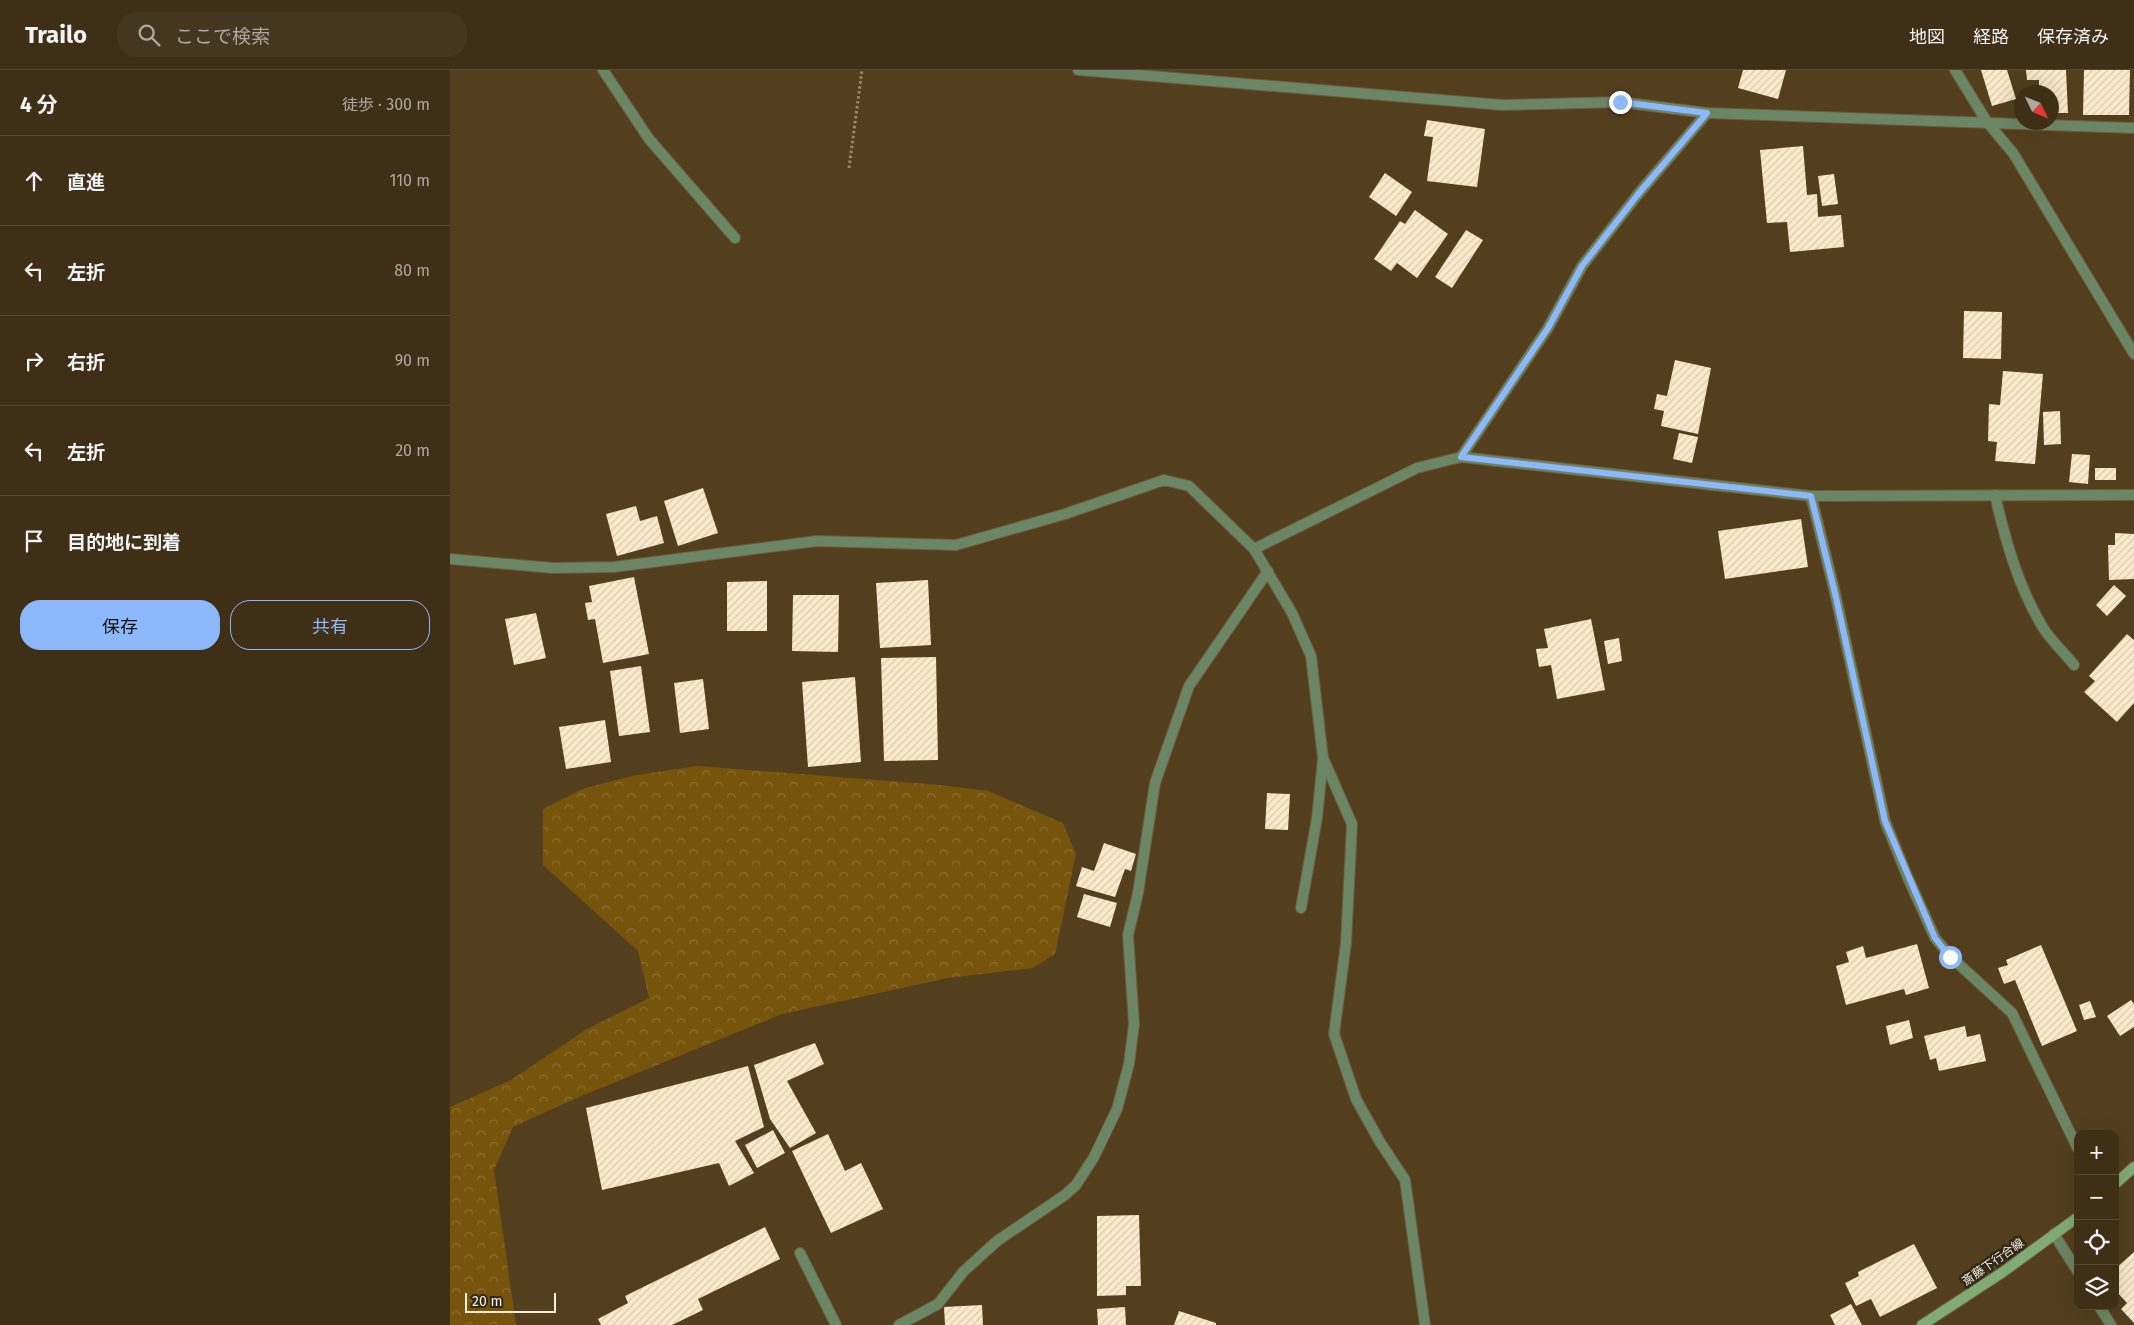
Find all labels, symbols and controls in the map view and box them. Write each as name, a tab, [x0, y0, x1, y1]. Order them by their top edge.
search box	[117, 12, 467, 57]
text: Trailo	[25, 21, 87, 49]
icon: search	[135, 21, 163, 49]
text: ここで検索	[175, 25, 270, 48]
text: 地図	[1909, 26, 1945, 48]
text: 経路	[1973, 26, 2009, 48]
text: 保存済み	[2037, 26, 2109, 48]
north arrow	[2014, 85, 2059, 130]
route end	[1609, 91, 1632, 114]
text: 4 分	[20, 92, 58, 118]
text: 徒歩 · 300 m	[342, 95, 430, 114]
icon: ahead	[20, 167, 48, 195]
text: 直進	[67, 171, 105, 194]
text: 110 m	[389, 171, 430, 190]
icon: left	[20, 257, 48, 285]
text: 左折	[67, 261, 105, 284]
text: 80 m	[394, 261, 430, 280]
icon: right	[20, 347, 48, 375]
text: 右折	[67, 351, 105, 374]
text: 90 m	[395, 351, 430, 370]
icon: left	[20, 437, 48, 465]
text: 左折	[67, 441, 105, 464]
text: 20 m	[395, 441, 430, 460]
icon: arrive	[20, 527, 48, 555]
text: 目的地に到着	[67, 531, 181, 554]
button: 保存	[20, 600, 220, 650]
button: 共有	[230, 600, 430, 650]
route start	[1939, 946, 1962, 969]
map controls	[2074, 1130, 2119, 1310]
button: +	[2074, 1130, 2119, 1175]
button: −	[2074, 1175, 2119, 1220]
button: locate	[2074, 1220, 2119, 1265]
street label: 斎藤下行合線	[1959, 1236, 2027, 1288]
button: layers	[2074, 1265, 2119, 1310]
scale bar	[465, 1290, 556, 1313]
text: 20 m	[472, 1293, 502, 1310]

